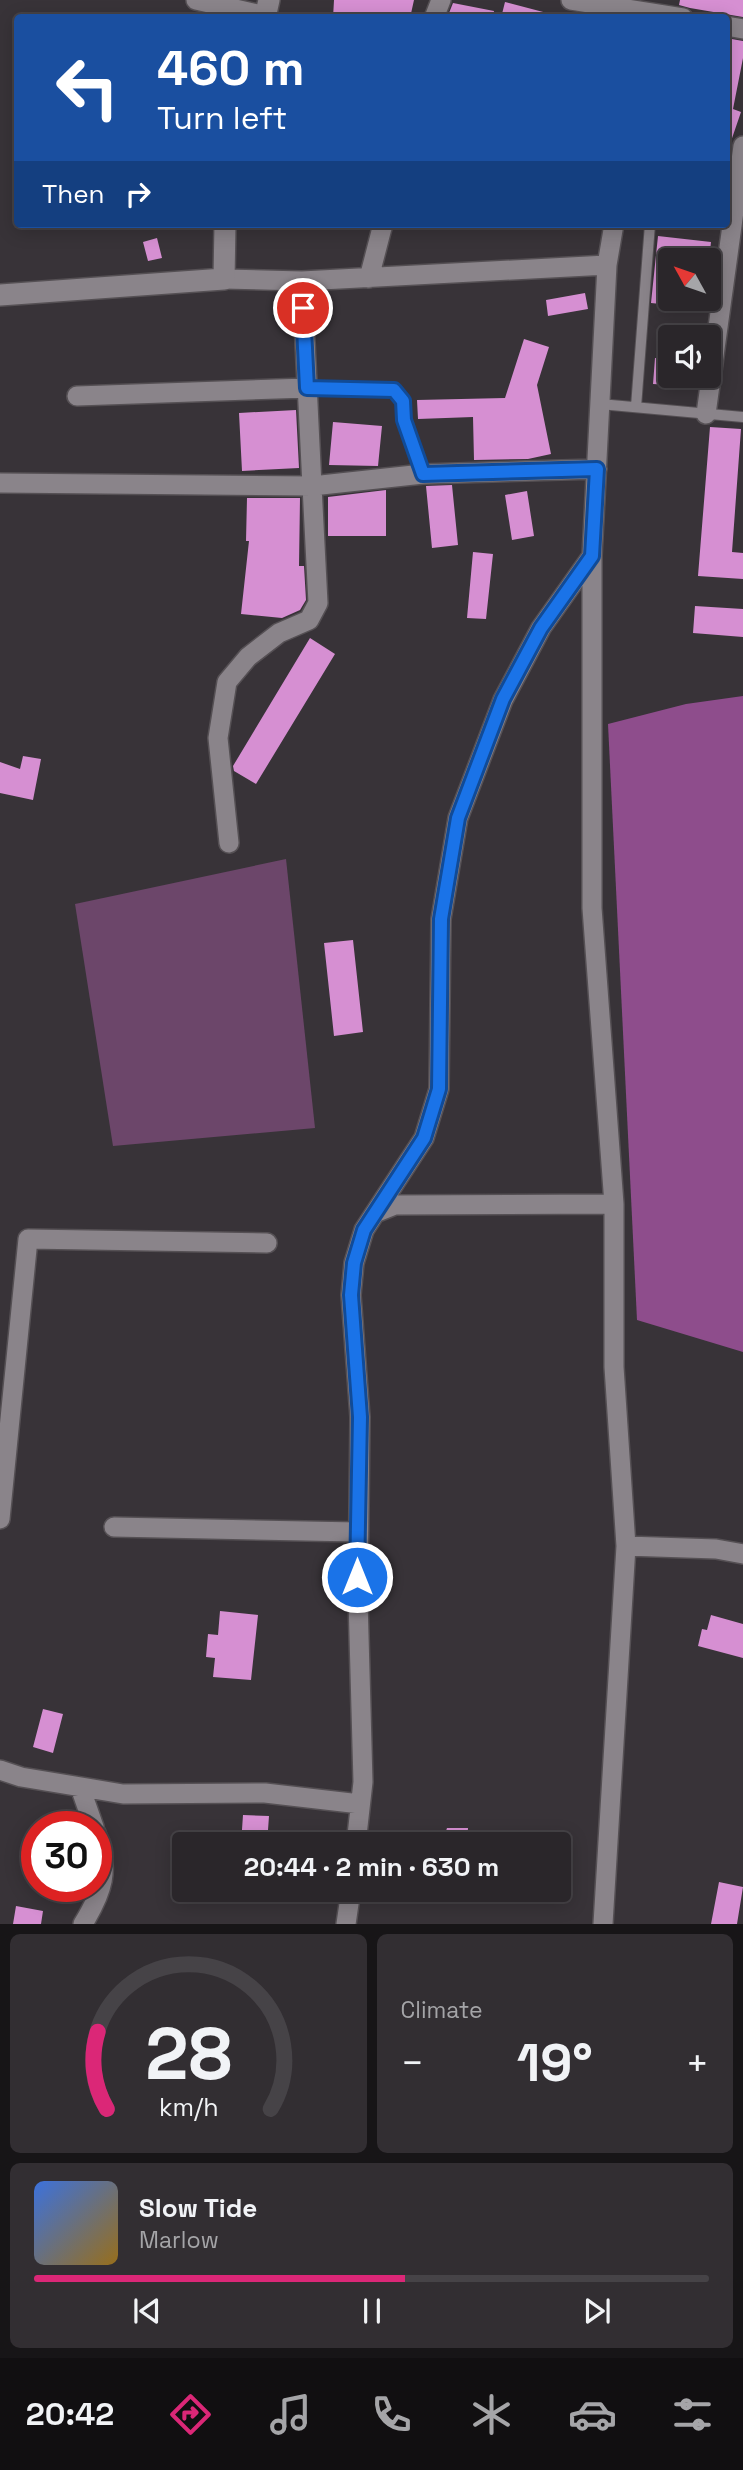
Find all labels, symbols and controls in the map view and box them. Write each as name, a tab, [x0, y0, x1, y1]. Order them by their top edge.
text: 460 m	[157, 37, 305, 99]
icon: left	[42, 42, 133, 133]
text: Turn left	[157, 98, 287, 138]
icon: right	[119, 175, 157, 213]
text: Then	[42, 177, 105, 211]
north arrow	[658, 248, 721, 312]
map controls	[658, 248, 721, 388]
pin	[273, 278, 333, 338]
icon: arrive	[284, 289, 322, 327]
button: sound	[658, 325, 721, 388]
position arrow	[320, 1540, 394, 1614]
speed limit sign: 30	[21, 1811, 112, 1902]
text: 20:44 · 2 min · 630 m	[244, 1850, 499, 1884]
text: Climate	[401, 1995, 483, 2025]
text: 28	[145, 2008, 232, 2101]
text: 19°	[517, 2030, 593, 2096]
text: −	[401, 2039, 424, 2087]
text: +	[685, 2039, 709, 2087]
text: km/h	[158, 2091, 218, 2123]
text: Slow Tide	[139, 2191, 257, 2225]
text: Marlow	[139, 2225, 219, 2255]
icon: previous	[128, 2292, 166, 2330]
icon: pause	[353, 2292, 391, 2330]
icon: next	[578, 2292, 616, 2330]
icon: directions	[166, 2390, 215, 2439]
icon: music	[266, 2390, 315, 2439]
icon: phone	[367, 2390, 416, 2439]
icon: climate	[467, 2390, 516, 2439]
icon: car	[568, 2390, 617, 2439]
icon: filters	[668, 2390, 717, 2439]
text: 20:42	[26, 2394, 114, 2434]

